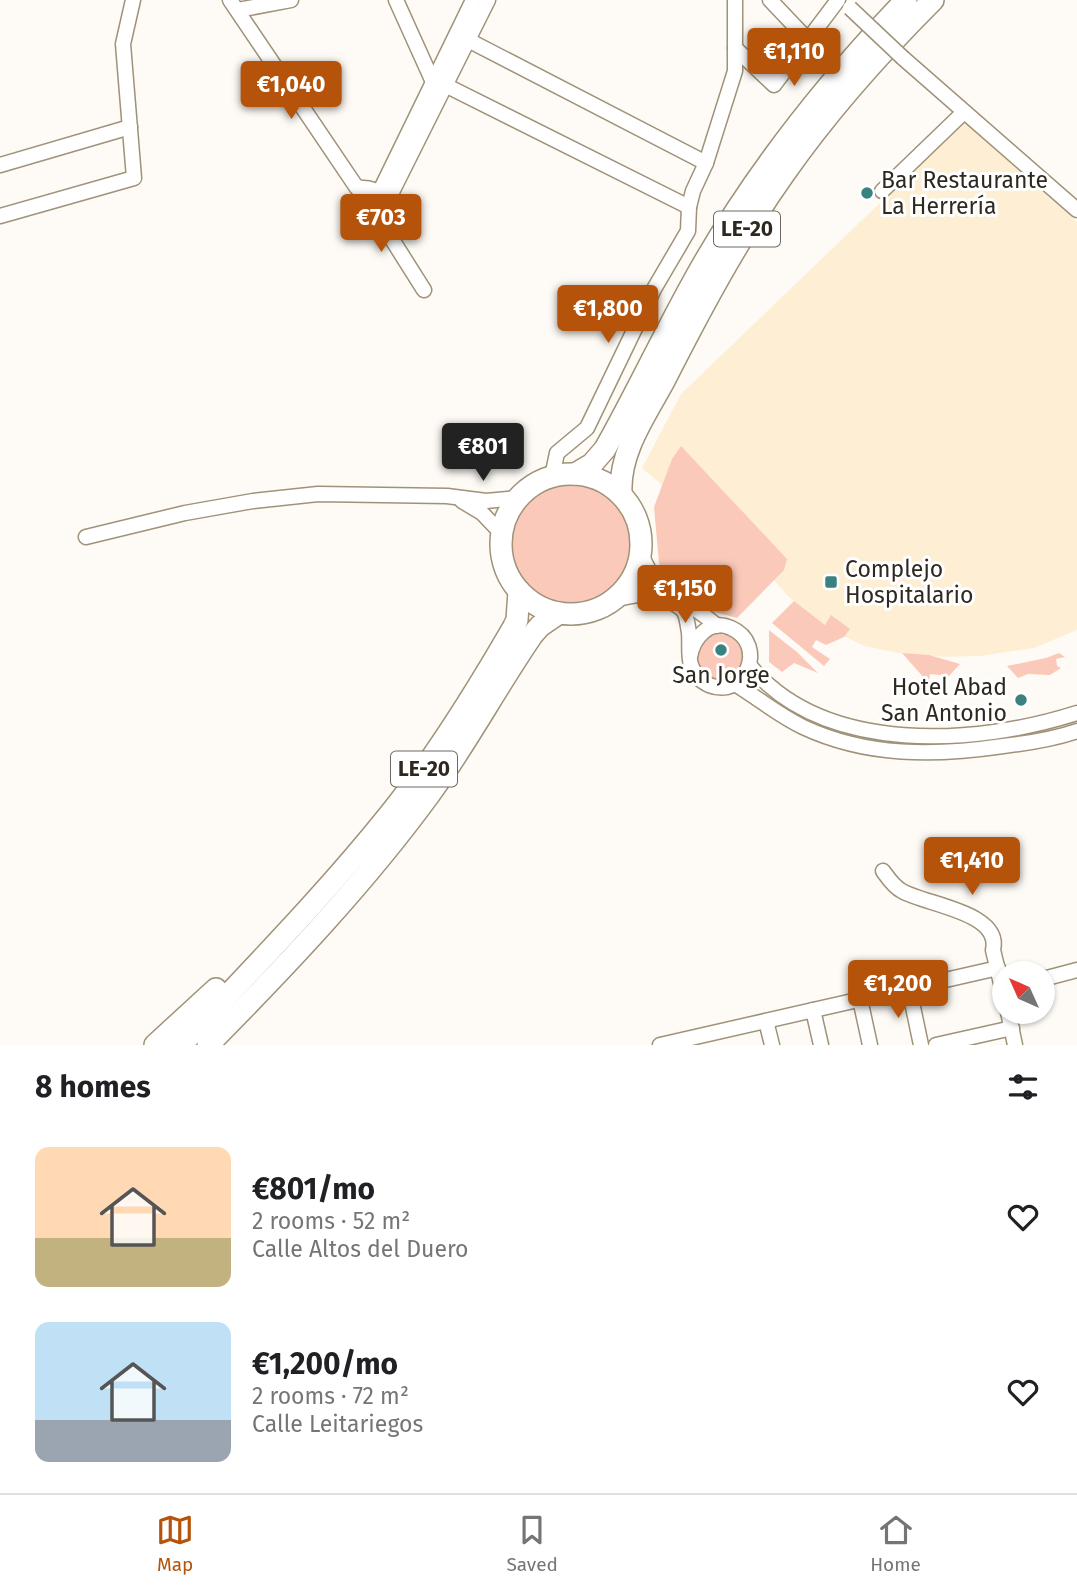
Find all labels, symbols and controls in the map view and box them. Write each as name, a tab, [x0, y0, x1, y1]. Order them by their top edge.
pin: €1,110	[737, 28, 851, 88]
text: €1,110	[763, 37, 825, 65]
pin: €1,040	[234, 61, 348, 121]
text: €1,040	[257, 70, 325, 98]
place label: Bar Restaurante La Herrería	[881, 166, 1048, 220]
marker: Bar Restaurante La Herrería	[859, 185, 875, 201]
pin: €703	[340, 194, 422, 254]
text: €703	[356, 203, 406, 231]
road number: LE-20	[714, 212, 780, 246]
pin: €1,800	[551, 286, 665, 345]
text: €1,800	[573, 294, 643, 322]
pin: €801	[442, 424, 524, 483]
text: €801	[458, 432, 508, 460]
place label: Complejo Hospitalario	[845, 555, 973, 609]
pin: €1,150	[628, 566, 742, 625]
text: €1,150	[653, 574, 717, 602]
marker: Complejo Hospitalario	[823, 574, 839, 590]
marker: San Jorge	[713, 642, 729, 658]
place label: San Jorge	[672, 661, 770, 689]
place label: Hotel Abad San Antonio	[881, 673, 1007, 727]
marker: Hotel Abad San Antonio	[1013, 692, 1029, 708]
road number: LE-20	[391, 752, 457, 786]
pin: €1,410	[915, 838, 1029, 897]
text: €1,410	[940, 846, 1004, 874]
pin: €1,200	[841, 960, 955, 1020]
north arrow	[992, 961, 1055, 1024]
map controls	[992, 961, 1055, 1024]
text: €1,200	[864, 969, 932, 997]
icon: filters	[1004, 1068, 1042, 1106]
text: 8 homes	[35, 1069, 151, 1105]
text: €801/mo	[252, 1171, 375, 1207]
icon: home	[91, 1175, 175, 1259]
icon: heart	[1004, 1198, 1042, 1236]
text: 2 rooms · 52 m²	[252, 1207, 410, 1235]
text: Calle Altos del Duero	[252, 1235, 469, 1263]
text: €1,200/mo	[252, 1346, 398, 1382]
icon: home	[91, 1350, 175, 1434]
icon: heart	[1004, 1373, 1042, 1411]
text: 2 rooms · 72 m²	[252, 1382, 409, 1410]
text: Calle Leitariegos	[252, 1410, 423, 1438]
tab: Map	[156, 1511, 194, 1576]
tab: Saved	[506, 1511, 558, 1576]
tab: Home	[870, 1511, 921, 1576]

